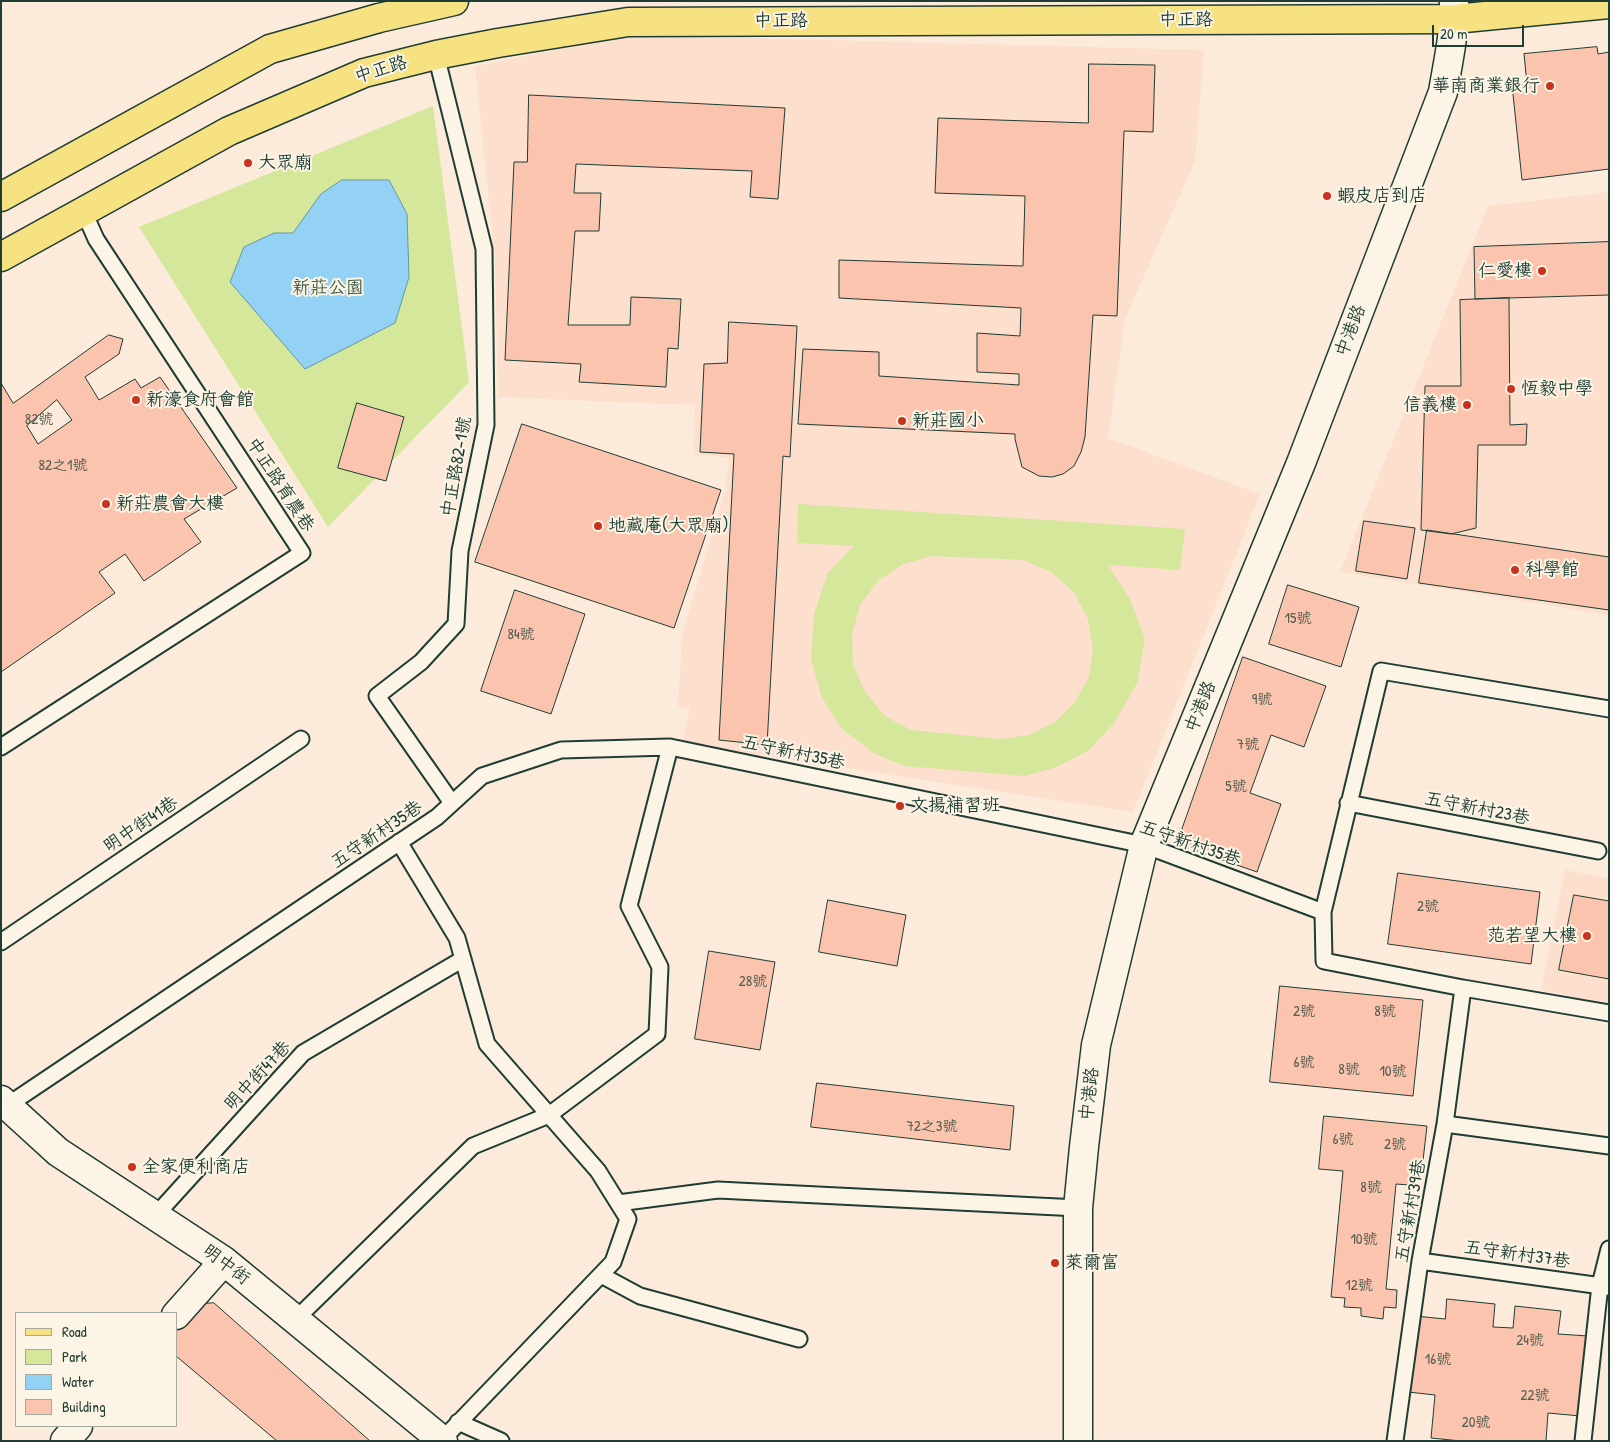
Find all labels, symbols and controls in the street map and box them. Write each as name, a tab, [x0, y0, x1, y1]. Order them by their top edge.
street label: 中正路	[1159, 9, 1213, 31]
street label: 中正路	[754, 10, 808, 32]
scale bar	[1435, 15, 1528, 47]
text: 20 m	[1440, 23, 1467, 44]
street label: 中正路	[352, 52, 410, 88]
place label: 華南商業銀行	[1432, 75, 1540, 97]
marker: 華南商業銀行	[1544, 80, 1556, 92]
place label: 大眾廟	[258, 152, 312, 174]
marker: 大眾廟	[242, 157, 254, 169]
place label: 蝦皮店到店	[1337, 185, 1427, 207]
marker: 蝦皮店到店	[1321, 190, 1333, 202]
place label: 仁愛樓	[1478, 260, 1532, 282]
marker: 仁愛樓	[1536, 265, 1548, 277]
park label: 新莊公園	[292, 277, 364, 299]
street label: 中港路	[1331, 302, 1371, 360]
place label: 恆毅中學	[1521, 378, 1593, 400]
marker: 恆毅中學	[1505, 383, 1517, 395]
place label: 新濠食府會館	[146, 389, 254, 411]
marker: 新濠食府會館	[130, 394, 142, 406]
place label: 信義樓	[1403, 394, 1457, 416]
marker: 信義樓	[1461, 399, 1473, 411]
place label: 新莊國小	[912, 410, 984, 432]
house number: 82號	[25, 411, 53, 429]
street label: 中正路82-1號	[438, 415, 476, 519]
marker: 新莊國小	[896, 415, 908, 427]
street label: 中正路育農巷	[242, 434, 318, 536]
house number: 82之1號	[39, 457, 87, 475]
place label: 新莊農會大樓	[116, 493, 224, 515]
marker: 新莊農會大樓	[100, 498, 112, 510]
place label: 地藏庵(大眾廟)	[608, 515, 729, 537]
marker: 地藏庵(大眾廟)	[592, 520, 604, 532]
place label: 科學館	[1525, 559, 1579, 581]
marker: 科學館	[1509, 564, 1521, 576]
house number: 15號	[1285, 610, 1311, 628]
house number: 84號	[507, 626, 535, 644]
street label: 中港路	[1181, 678, 1221, 736]
house number: 9號	[1252, 691, 1272, 709]
street label: 五守新村35巷	[739, 731, 847, 775]
house number: 7號	[1237, 736, 1259, 754]
house number: 5號	[1225, 778, 1247, 796]
street label: 五守新村23巷	[1423, 788, 1531, 830]
street label: 明中街41巷	[100, 792, 182, 858]
place label: 文揚補習班	[910, 795, 1000, 817]
street label: 五守新村35巷	[327, 796, 427, 874]
marker: 文揚補習班	[894, 800, 906, 812]
street label: 五守新村35巷	[1137, 817, 1243, 871]
house number: 2號	[1417, 898, 1439, 916]
place label: 范若望大樓	[1487, 925, 1577, 947]
marker: 范若望大樓	[1581, 930, 1593, 942]
house number: 28號	[739, 973, 767, 991]
house number: 2號	[1293, 1003, 1315, 1021]
house number: 8號	[1374, 1003, 1396, 1021]
street label: 明中街47巷	[220, 1037, 296, 1115]
house number: 6號	[1294, 1054, 1314, 1072]
house number: 8號	[1338, 1061, 1360, 1079]
house number: 10號	[1379, 1063, 1407, 1081]
street label: 中港路	[1076, 1066, 1104, 1122]
house number: 72之3號	[906, 1118, 958, 1136]
house number: 6號	[1333, 1131, 1353, 1149]
house number: 2號	[1384, 1136, 1406, 1154]
place label: 全家便利商店	[142, 1156, 250, 1178]
street label: 五守新村39巷	[1391, 1158, 1431, 1264]
marker: 全家便利商店	[126, 1161, 138, 1173]
house number: 8號	[1360, 1179, 1382, 1197]
house number: 10號	[1350, 1231, 1378, 1249]
street label: 五守新村37巷	[1463, 1237, 1571, 1273]
street label: 明中街	[198, 1240, 254, 1290]
place label: 萊爾富	[1065, 1252, 1119, 1274]
marker: 萊爾富	[1049, 1257, 1061, 1269]
house number: 12號	[1345, 1277, 1373, 1295]
legend	[15, 1312, 178, 1427]
text: Road	[62, 1321, 87, 1342]
house number: 24號	[1516, 1332, 1544, 1350]
text: Park	[62, 1346, 87, 1367]
house number: 16號	[1425, 1351, 1451, 1369]
text: Water	[62, 1371, 94, 1392]
house number: 22號	[1520, 1387, 1550, 1405]
text: Building	[62, 1396, 106, 1417]
house number: 20號	[1462, 1414, 1490, 1432]

